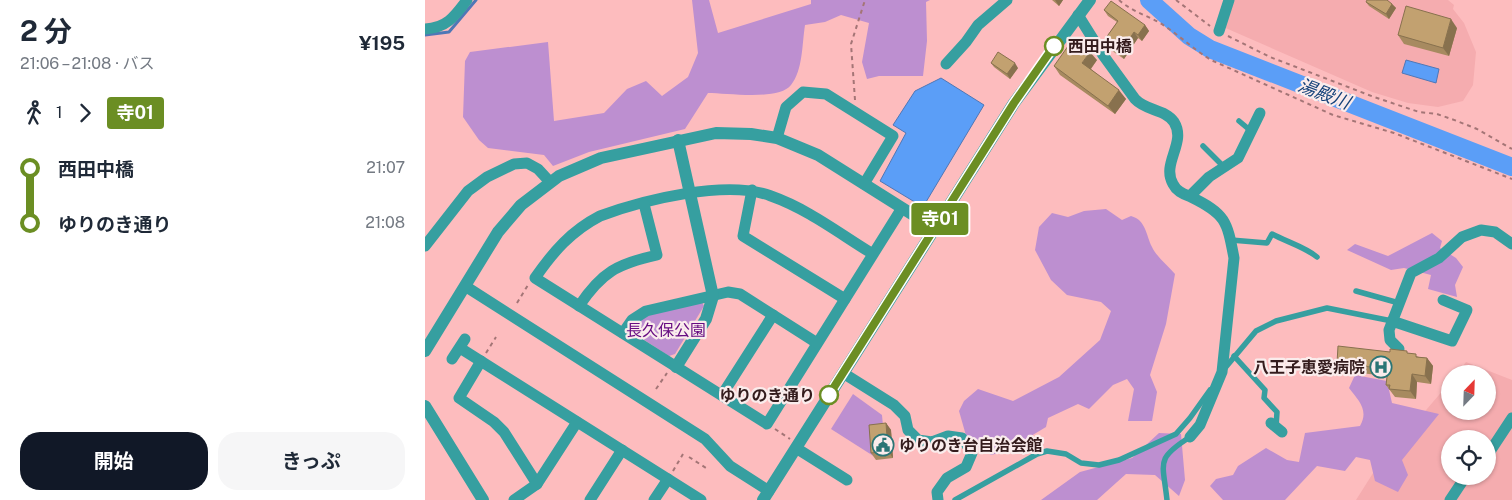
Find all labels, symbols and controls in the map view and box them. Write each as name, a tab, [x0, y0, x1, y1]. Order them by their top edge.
text: 2 分	[20, 14, 72, 47]
text: ¥195	[359, 32, 405, 54]
marker: 西田中橋	[1044, 36, 1064, 56]
place label: 西田中橋	[1068, 37, 1132, 56]
text: 21:06 – 21:08 · バス	[20, 54, 155, 73]
water label: 湯殿川	[1295, 74, 1355, 114]
icon: walk	[20, 99, 48, 127]
icon: forward	[71, 99, 99, 127]
text: 寺01	[117, 102, 154, 123]
text: 1	[56, 103, 63, 122]
text: 西田中橋	[58, 158, 134, 180]
text: 21:07	[366, 158, 405, 177]
line badge: 寺01	[911, 203, 969, 235]
text: 寺01	[921, 208, 959, 229]
text: ゆりのき通り	[58, 213, 171, 235]
text: 21:08	[365, 213, 405, 232]
park label: 長久保公園	[626, 321, 706, 340]
hospital icon: 八王子恵愛病院	[1369, 355, 1393, 379]
place label: 八王子恵愛病院	[1253, 358, 1365, 377]
north arrow	[1441, 365, 1496, 420]
map controls	[1441, 365, 1496, 485]
marker: ゆりのき通り	[819, 385, 839, 405]
place label: ゆりのき通り	[719, 386, 815, 405]
button: locate	[1441, 430, 1496, 485]
button: 開始	[20, 432, 208, 490]
button: きっぷ	[218, 432, 405, 490]
public building icon: ゆりのき台自治会館	[871, 433, 895, 457]
place label: ゆりのき台自治会館	[899, 436, 1043, 455]

